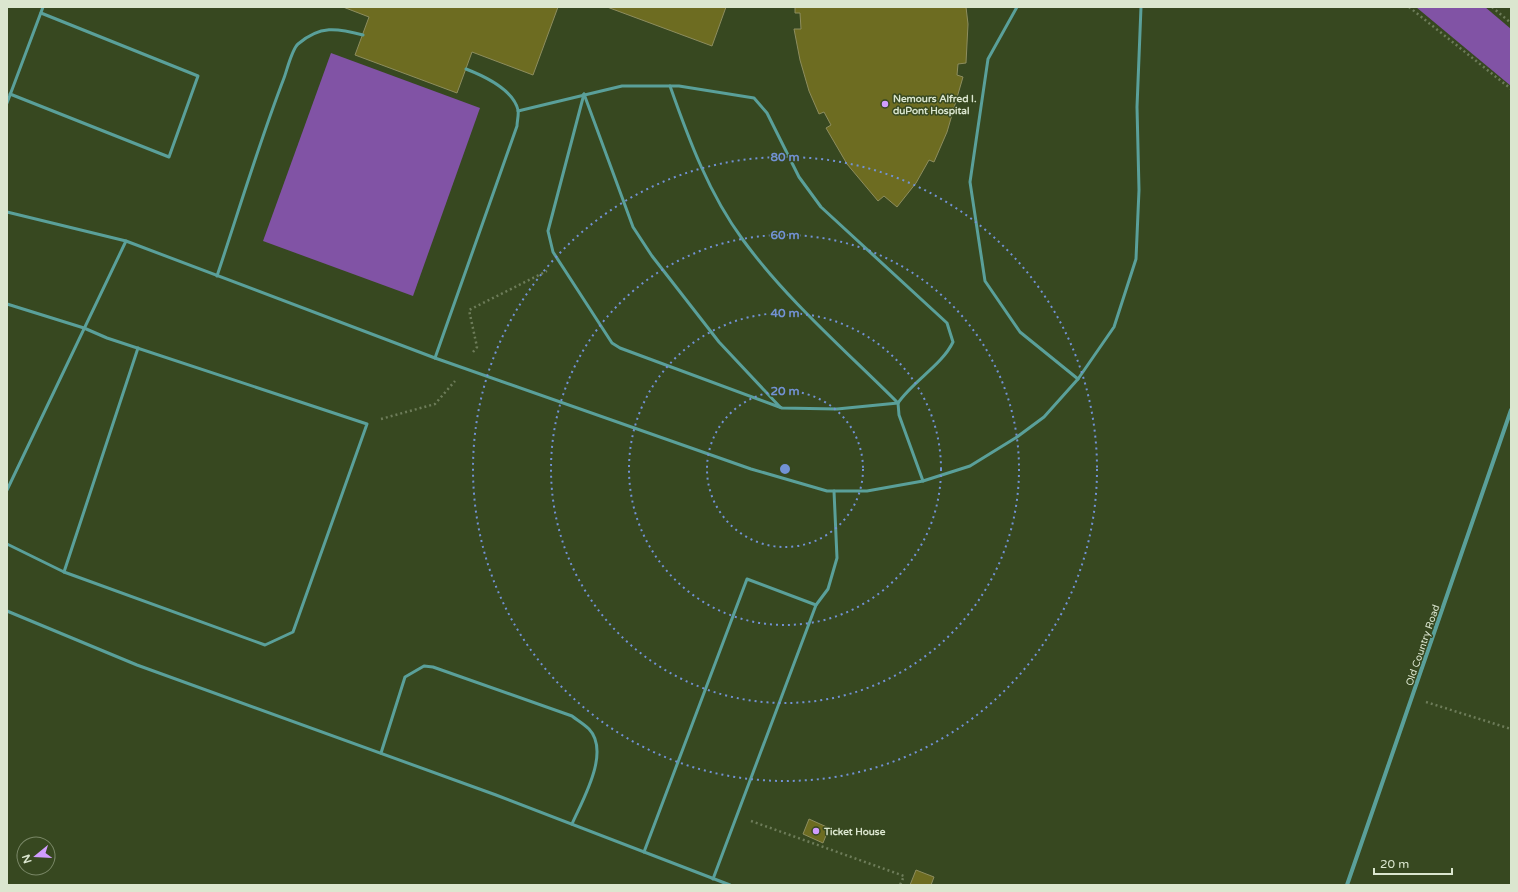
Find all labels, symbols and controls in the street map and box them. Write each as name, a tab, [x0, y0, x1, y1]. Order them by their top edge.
place label: Nemours Alfred I. duPont Hospital	[893, 93, 977, 117]
marker: Nemours Alfred I. duPont Hospital	[880, 99, 890, 109]
text: 80 m	[770, 150, 800, 164]
text: 60 m	[770, 228, 800, 242]
text: 40 m	[770, 306, 800, 320]
text: 20 m	[770, 384, 800, 398]
centre of rings	[778, 462, 792, 476]
street label: Old Country Road	[1403, 603, 1442, 688]
marker: Ticket House	[811, 826, 821, 836]
place label: Ticket House	[823, 826, 886, 838]
north arrow	[16, 836, 56, 876]
scale bar	[1374, 850, 1452, 876]
text: N	[19, 853, 35, 865]
text: 20 m	[1380, 857, 1409, 871]

